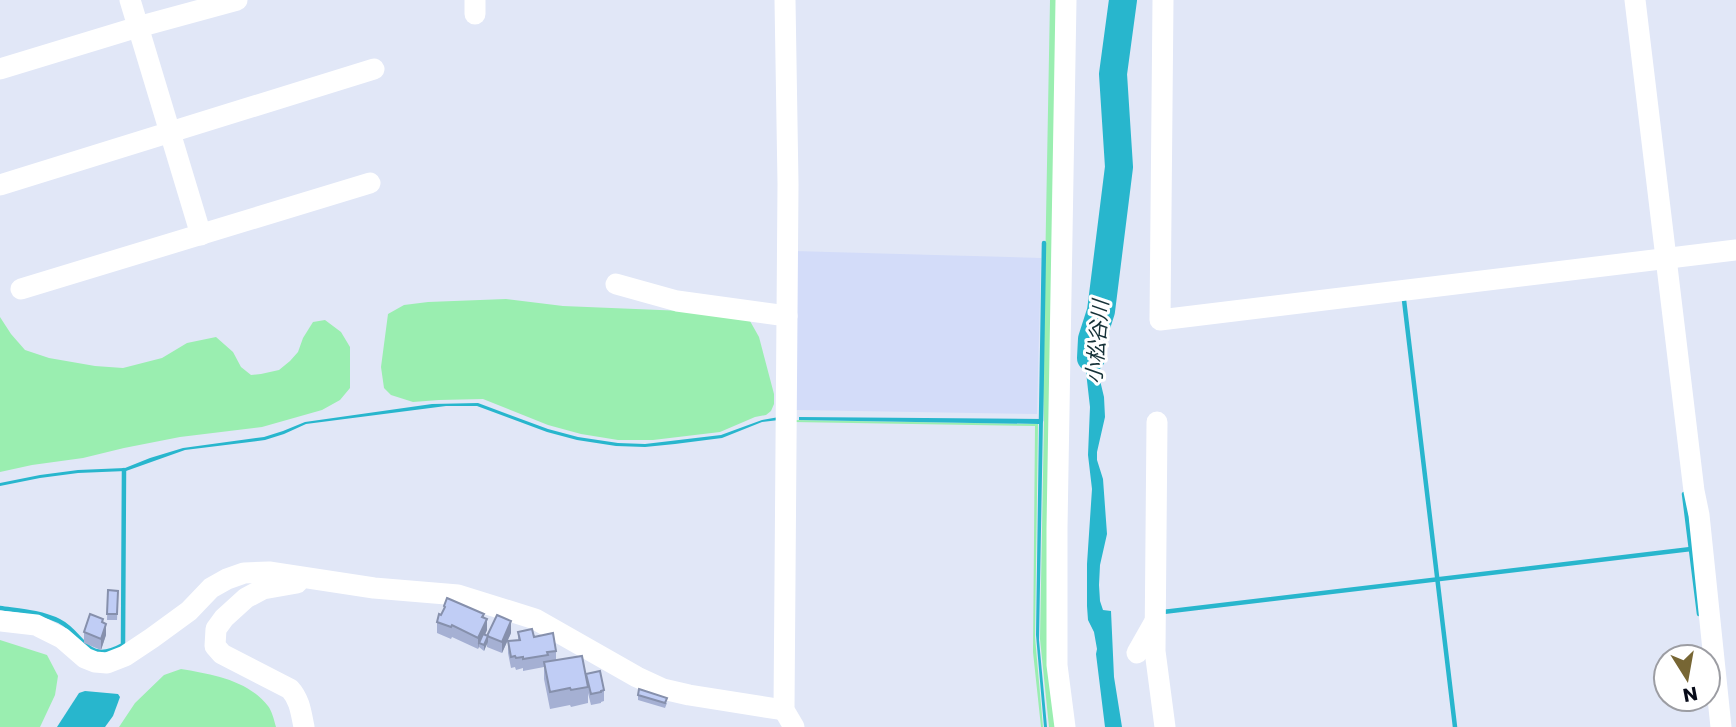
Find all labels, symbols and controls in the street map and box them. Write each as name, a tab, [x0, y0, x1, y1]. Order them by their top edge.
water label: 小松谷川	[1079, 297, 1115, 385]
north arrow	[1652, 643, 1722, 713]
text: N	[1681, 680, 1700, 709]

